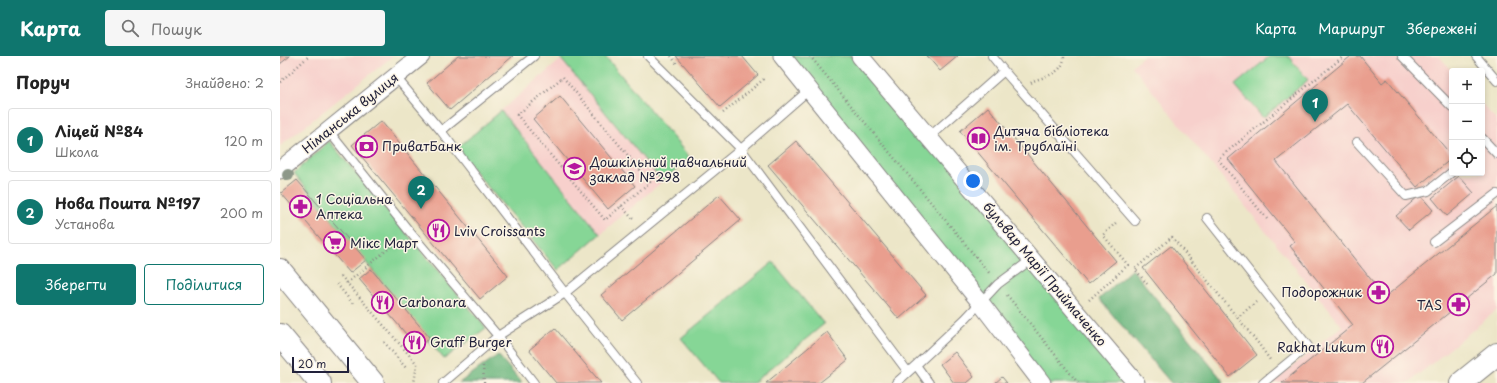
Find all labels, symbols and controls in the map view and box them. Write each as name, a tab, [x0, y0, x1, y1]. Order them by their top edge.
search box	[105, 10, 385, 46]
text: Карта	[20, 14, 81, 42]
icon: search	[119, 17, 141, 39]
text: Пошук	[151, 17, 202, 40]
text: Карта	[1255, 18, 1296, 39]
text: Маршрут	[1318, 18, 1385, 39]
text: Збережені	[1407, 18, 1477, 39]
street label: Німанська вулиця	[297, 68, 402, 157]
map controls	[1449, 68, 1485, 176]
button: +	[1449, 68, 1485, 104]
text: Поруч	[16, 69, 70, 95]
text: Знайдено: 2	[185, 73, 264, 92]
pin: 1	[1302, 89, 1328, 122]
button: −	[1449, 104, 1485, 140]
text: Ліцей №84	[55, 119, 143, 142]
place label: Дитяча бібліотека ім. Трублаїні	[993, 121, 1110, 155]
library icon: Дитяча бібліотека ім. Трублаїні	[966, 125, 992, 151]
text: 1	[27, 131, 33, 150]
text: 120 m	[224, 131, 263, 150]
bank icon: ПриватБанк	[354, 133, 380, 159]
place label: ПриватБанк	[382, 136, 462, 155]
button: locate	[1449, 140, 1485, 176]
text: Школа	[55, 142, 99, 161]
place label: Дошкільний навчальний заклад №298	[589, 152, 747, 186]
school or university icon: Дошкільний навчальний заклад №298	[562, 156, 588, 182]
your location	[963, 171, 983, 191]
pin: 2	[408, 176, 434, 209]
place label: 1 Соціальна Аптека	[316, 189, 393, 223]
text: Нова Пошта №197	[55, 191, 200, 214]
pharmacy icon: 1 Соціальна Аптека	[288, 193, 314, 219]
street label: бульвар Марії Приймаченко	[979, 197, 1112, 350]
text: 2	[25, 203, 35, 222]
text: 200 m	[220, 203, 263, 222]
text: Установа	[55, 214, 115, 233]
restaurant icon: Lviv Croissants	[425, 218, 451, 244]
place label: Lviv Croissants	[454, 221, 545, 240]
supermarket icon: Мікс Март	[321, 230, 347, 256]
place label: Мікс Март	[350, 233, 419, 252]
button: Зберегти	[16, 264, 136, 305]
button: Поділитися	[144, 264, 264, 305]
pharmacy icon: Подорожник	[1365, 279, 1391, 305]
place label: Подорожник	[1281, 282, 1362, 301]
restaurant icon: Carbonara	[370, 289, 396, 315]
place label: Carbonara	[398, 292, 467, 311]
pharmacy icon: TAS	[1445, 292, 1471, 318]
place label: TAS	[1417, 295, 1442, 314]
restaurant icon: Graff Burger	[401, 329, 427, 355]
place label: Graff Burger	[430, 332, 512, 351]
restaurant icon: Rakhat Lukum	[1369, 334, 1395, 360]
place label: Rakhat Lukum	[1277, 337, 1366, 356]
scale bar	[292, 355, 349, 374]
text: 20 m	[298, 355, 326, 372]

